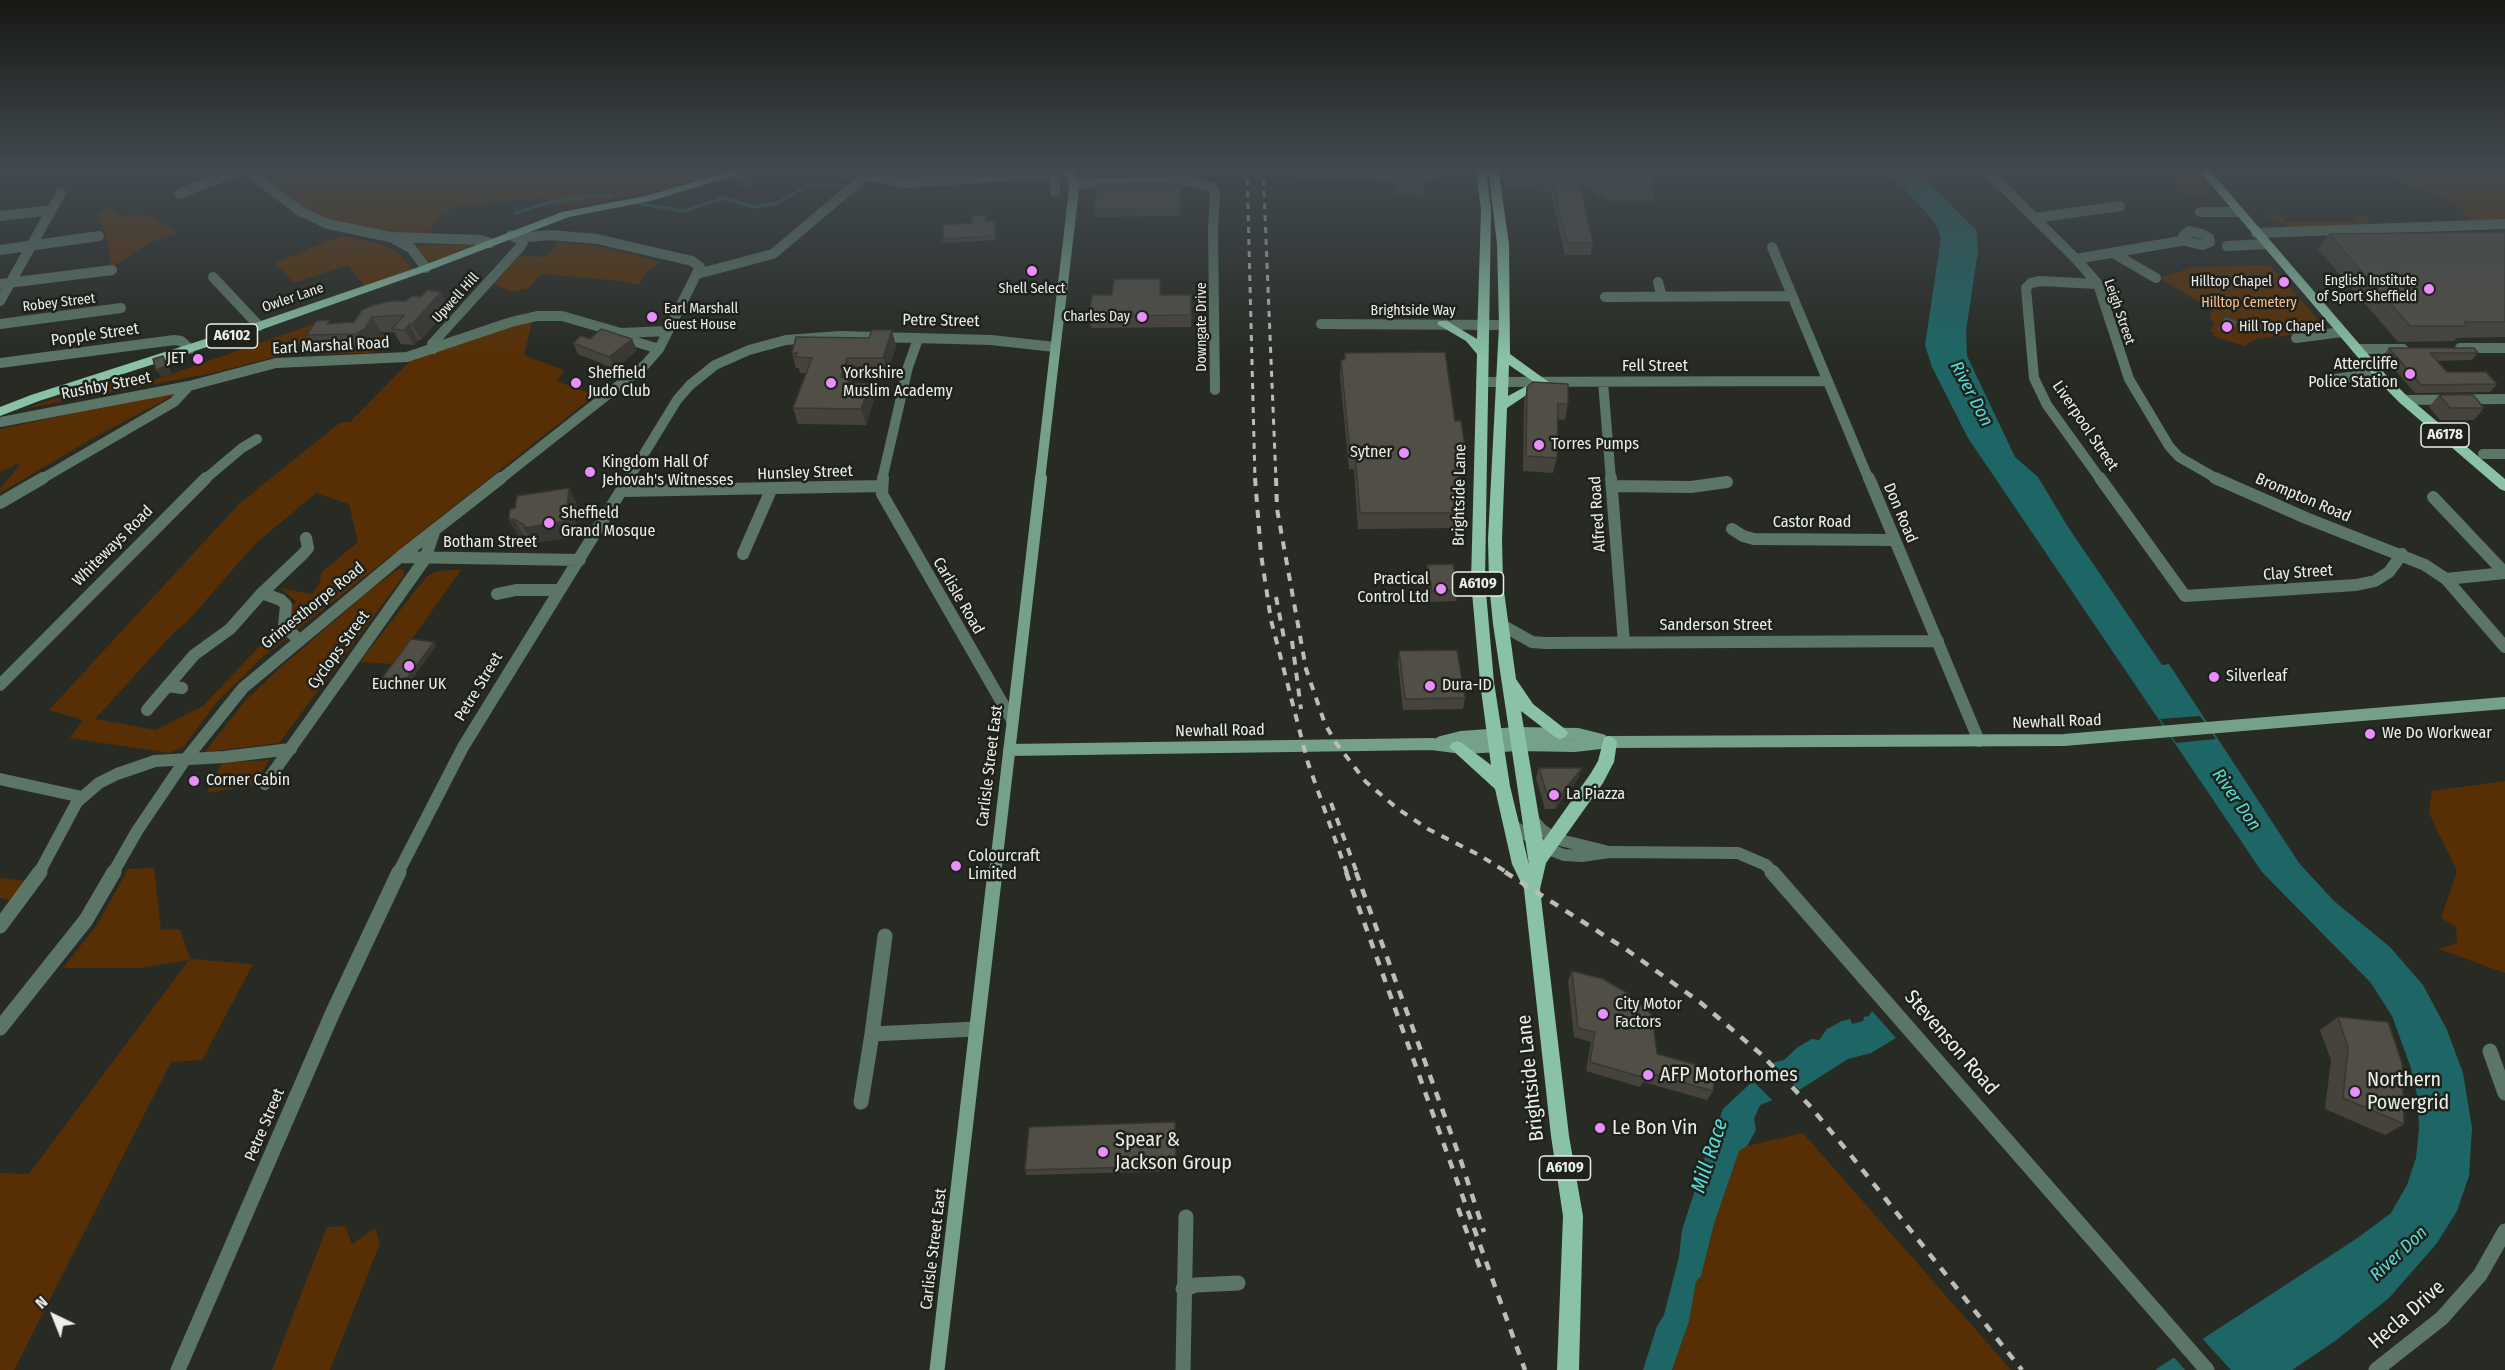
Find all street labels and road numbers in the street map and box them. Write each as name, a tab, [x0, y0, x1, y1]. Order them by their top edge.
street label: Upwell Hill	[429, 269, 483, 327]
street label: Leigh Street	[2100, 277, 2138, 347]
street label: Owler Lane	[260, 280, 326, 316]
street label: Downgate Drive	[1194, 282, 1210, 372]
street label: Robey Street	[22, 290, 96, 316]
street label: Brightside Way	[1371, 303, 1455, 319]
street label: Petre Street	[902, 311, 980, 331]
street label: Popple Street	[50, 319, 140, 351]
road number: A6102	[206, 324, 258, 348]
street label: Earl Marshal Road	[272, 333, 390, 359]
street label: Fell Street	[1622, 357, 1688, 377]
street label: Rushby Street	[59, 368, 153, 404]
street label: Liverpool Street	[2048, 377, 2122, 475]
road number: A6178	[2421, 423, 2469, 447]
street label: Brightside Lane	[1450, 444, 1470, 546]
street label: Hunsley Street	[757, 462, 853, 484]
street label: Brompton Road	[2252, 469, 2354, 527]
street label: Alfred Road	[1586, 475, 1610, 553]
street label: Don Road	[1879, 480, 1921, 546]
street label: Whiteways Road	[69, 502, 157, 590]
street label: Castor Road	[1773, 513, 1851, 533]
street label: Botham Street	[443, 533, 537, 553]
street label: Carlisle Road	[928, 554, 988, 638]
street label: Grimesthorpe Road	[258, 559, 368, 653]
street label: Clay Street	[2262, 561, 2334, 585]
road number: A6109	[1452, 572, 1504, 596]
street label: Cyclops Street	[304, 607, 374, 693]
street label: Sanderson Street	[1660, 616, 1772, 636]
street label: Petre Street	[451, 649, 507, 725]
street label: Carlisle Street East	[973, 704, 1007, 828]
street label: Newhall Road	[2012, 711, 2102, 733]
street label: Newhall Road	[1175, 721, 1265, 741]
street label: Stevenson Road	[1899, 986, 2003, 1100]
street label: Brightside Lane	[1512, 1013, 1550, 1143]
street label: Petre Street	[241, 1086, 289, 1164]
road number: A6109	[1540, 1156, 1590, 1180]
street label: Carlisle Street East	[917, 1187, 951, 1311]
street label: Hecla Drive	[2364, 1276, 2450, 1354]

